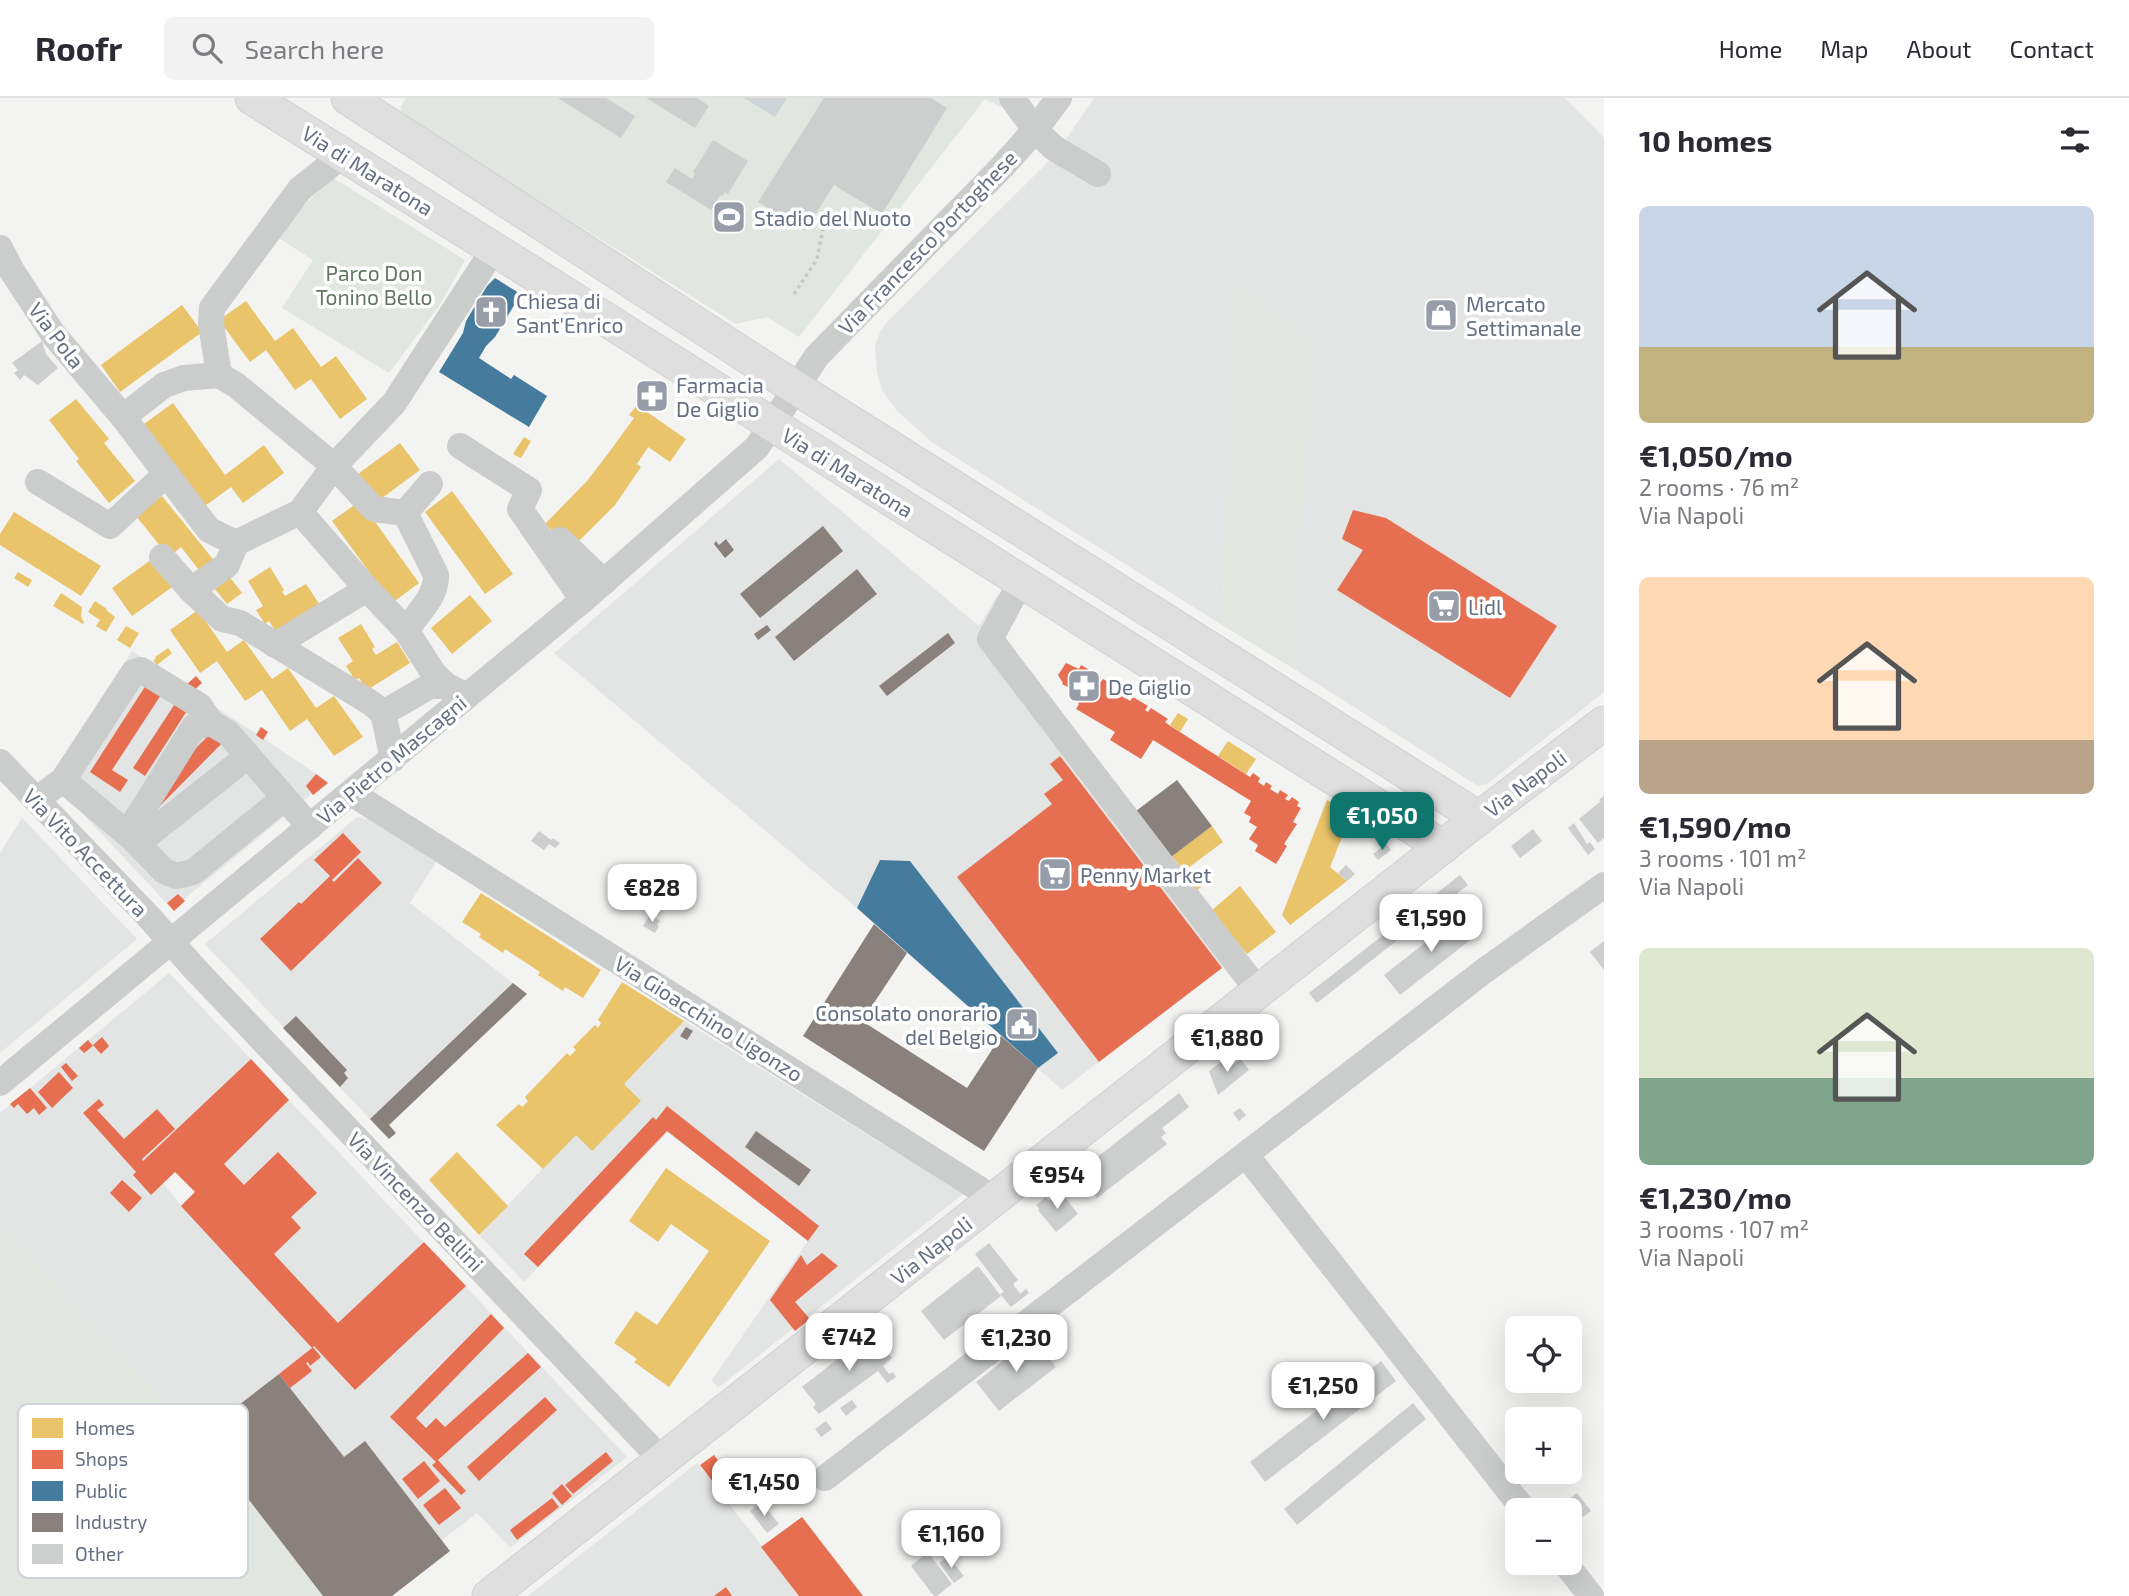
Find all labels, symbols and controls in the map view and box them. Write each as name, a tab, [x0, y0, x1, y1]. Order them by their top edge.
search box	[164, 17, 654, 80]
text: Roofr	[35, 28, 122, 68]
icon: search	[188, 29, 226, 67]
text: Search here	[244, 33, 384, 64]
text: Home	[1719, 34, 1782, 63]
text: Map	[1820, 34, 1868, 63]
text: About	[1906, 34, 1972, 63]
text: Contact	[2010, 34, 2094, 63]
street label: Via di Maratona	[298, 120, 438, 220]
icon: filters	[2056, 121, 2094, 159]
text: 10 homes	[1639, 122, 1772, 158]
street label: Via Francesco Portoghese	[833, 145, 1021, 339]
sports icon: Stadio del Nuoto	[710, 198, 748, 236]
place label: Stadio del Nuoto	[754, 205, 911, 230]
icon: home	[1804, 252, 1930, 378]
park label: Parco Don Tonino Bello	[316, 260, 432, 309]
place label: Chiesa di Sant'Enrico	[516, 288, 624, 337]
place label: Mercato Settimanale	[1466, 291, 1581, 340]
church icon: Chiesa di Sant'Enrico	[472, 293, 510, 331]
shop icon: Mercato Settimanale	[1422, 296, 1460, 334]
street label: Via Pola	[24, 297, 90, 373]
place label: Farmacia De Giglio	[676, 372, 764, 421]
pharmacy icon: Farmacia De Giglio	[633, 377, 671, 415]
street label: Via di Maratona	[778, 422, 918, 522]
text: €1,050/mo	[1639, 437, 1793, 473]
text: 2 rooms · 76 m²	[1639, 473, 1799, 501]
text: Via Napoli	[1639, 501, 1744, 529]
supermarket icon: Lidl	[1425, 587, 1463, 625]
place label: Lidl	[1468, 594, 1503, 619]
icon: home	[1804, 623, 1930, 749]
pharmacy icon: De Giglio	[1065, 667, 1103, 705]
place label: De Giglio	[1108, 674, 1191, 699]
street label: Via Pietro Mascagni	[311, 689, 471, 829]
street label: Via Napoli	[1479, 744, 1571, 822]
street label: Via Vito Accettura	[19, 783, 153, 921]
pin: €1,050	[1325, 792, 1439, 852]
text: €1,050	[1346, 801, 1418, 829]
text: €1,590/mo	[1639, 808, 1791, 844]
text: 3 rooms · 101 m²	[1639, 844, 1806, 872]
supermarket icon: Penny Market	[1036, 855, 1074, 893]
place label: Penny Market	[1080, 862, 1211, 887]
pin: €828	[611, 864, 693, 924]
text: Via Napoli	[1639, 872, 1744, 900]
text: €828	[624, 873, 680, 901]
pin: €1,590	[1374, 894, 1488, 954]
text: €1,590	[1395, 903, 1467, 931]
street label: Via Gioacchino Ligonzo	[610, 950, 808, 1086]
icon: home	[1804, 994, 1930, 1120]
place label: Consolato onorario del Belgio	[815, 1000, 998, 1049]
public building icon: Consolato onorario del Belgio	[1003, 1005, 1041, 1043]
pin: €1,880	[1170, 1014, 1284, 1074]
text: €1,880	[1190, 1023, 1264, 1051]
street label: Via Vincenzo Bellini	[343, 1126, 489, 1276]
pin: €954	[1016, 1152, 1098, 1211]
text: €954	[1029, 1160, 1085, 1188]
text: €1,230/mo	[1639, 1179, 1792, 1215]
street label: Via Napoli	[885, 1211, 977, 1289]
text: 3 rooms · 107 m²	[1639, 1215, 1809, 1243]
text: Via Napoli	[1639, 1243, 1744, 1271]
pin: €742	[808, 1314, 890, 1373]
pin: €1,230	[959, 1314, 1073, 1374]
map controls	[1505, 1316, 1582, 1575]
button: locate	[1505, 1316, 1582, 1393]
text: €742	[822, 1322, 876, 1350]
text: €1,230	[980, 1323, 1052, 1351]
pin: €1,250	[1266, 1362, 1380, 1422]
text: €1,250	[1288, 1371, 1358, 1399]
legend	[18, 1404, 248, 1578]
button: +	[1505, 1407, 1582, 1484]
text: Homes	[75, 1416, 135, 1439]
text: Shops	[75, 1447, 128, 1470]
pin: €1,450	[707, 1458, 821, 1518]
text: €1,450	[728, 1467, 800, 1495]
text: Public	[75, 1479, 128, 1502]
button: −	[1505, 1498, 1582, 1575]
text: Industry	[75, 1510, 147, 1533]
pin: €1,160	[894, 1510, 1008, 1570]
text: €1,160	[917, 1519, 985, 1547]
text: Other	[75, 1542, 124, 1565]

